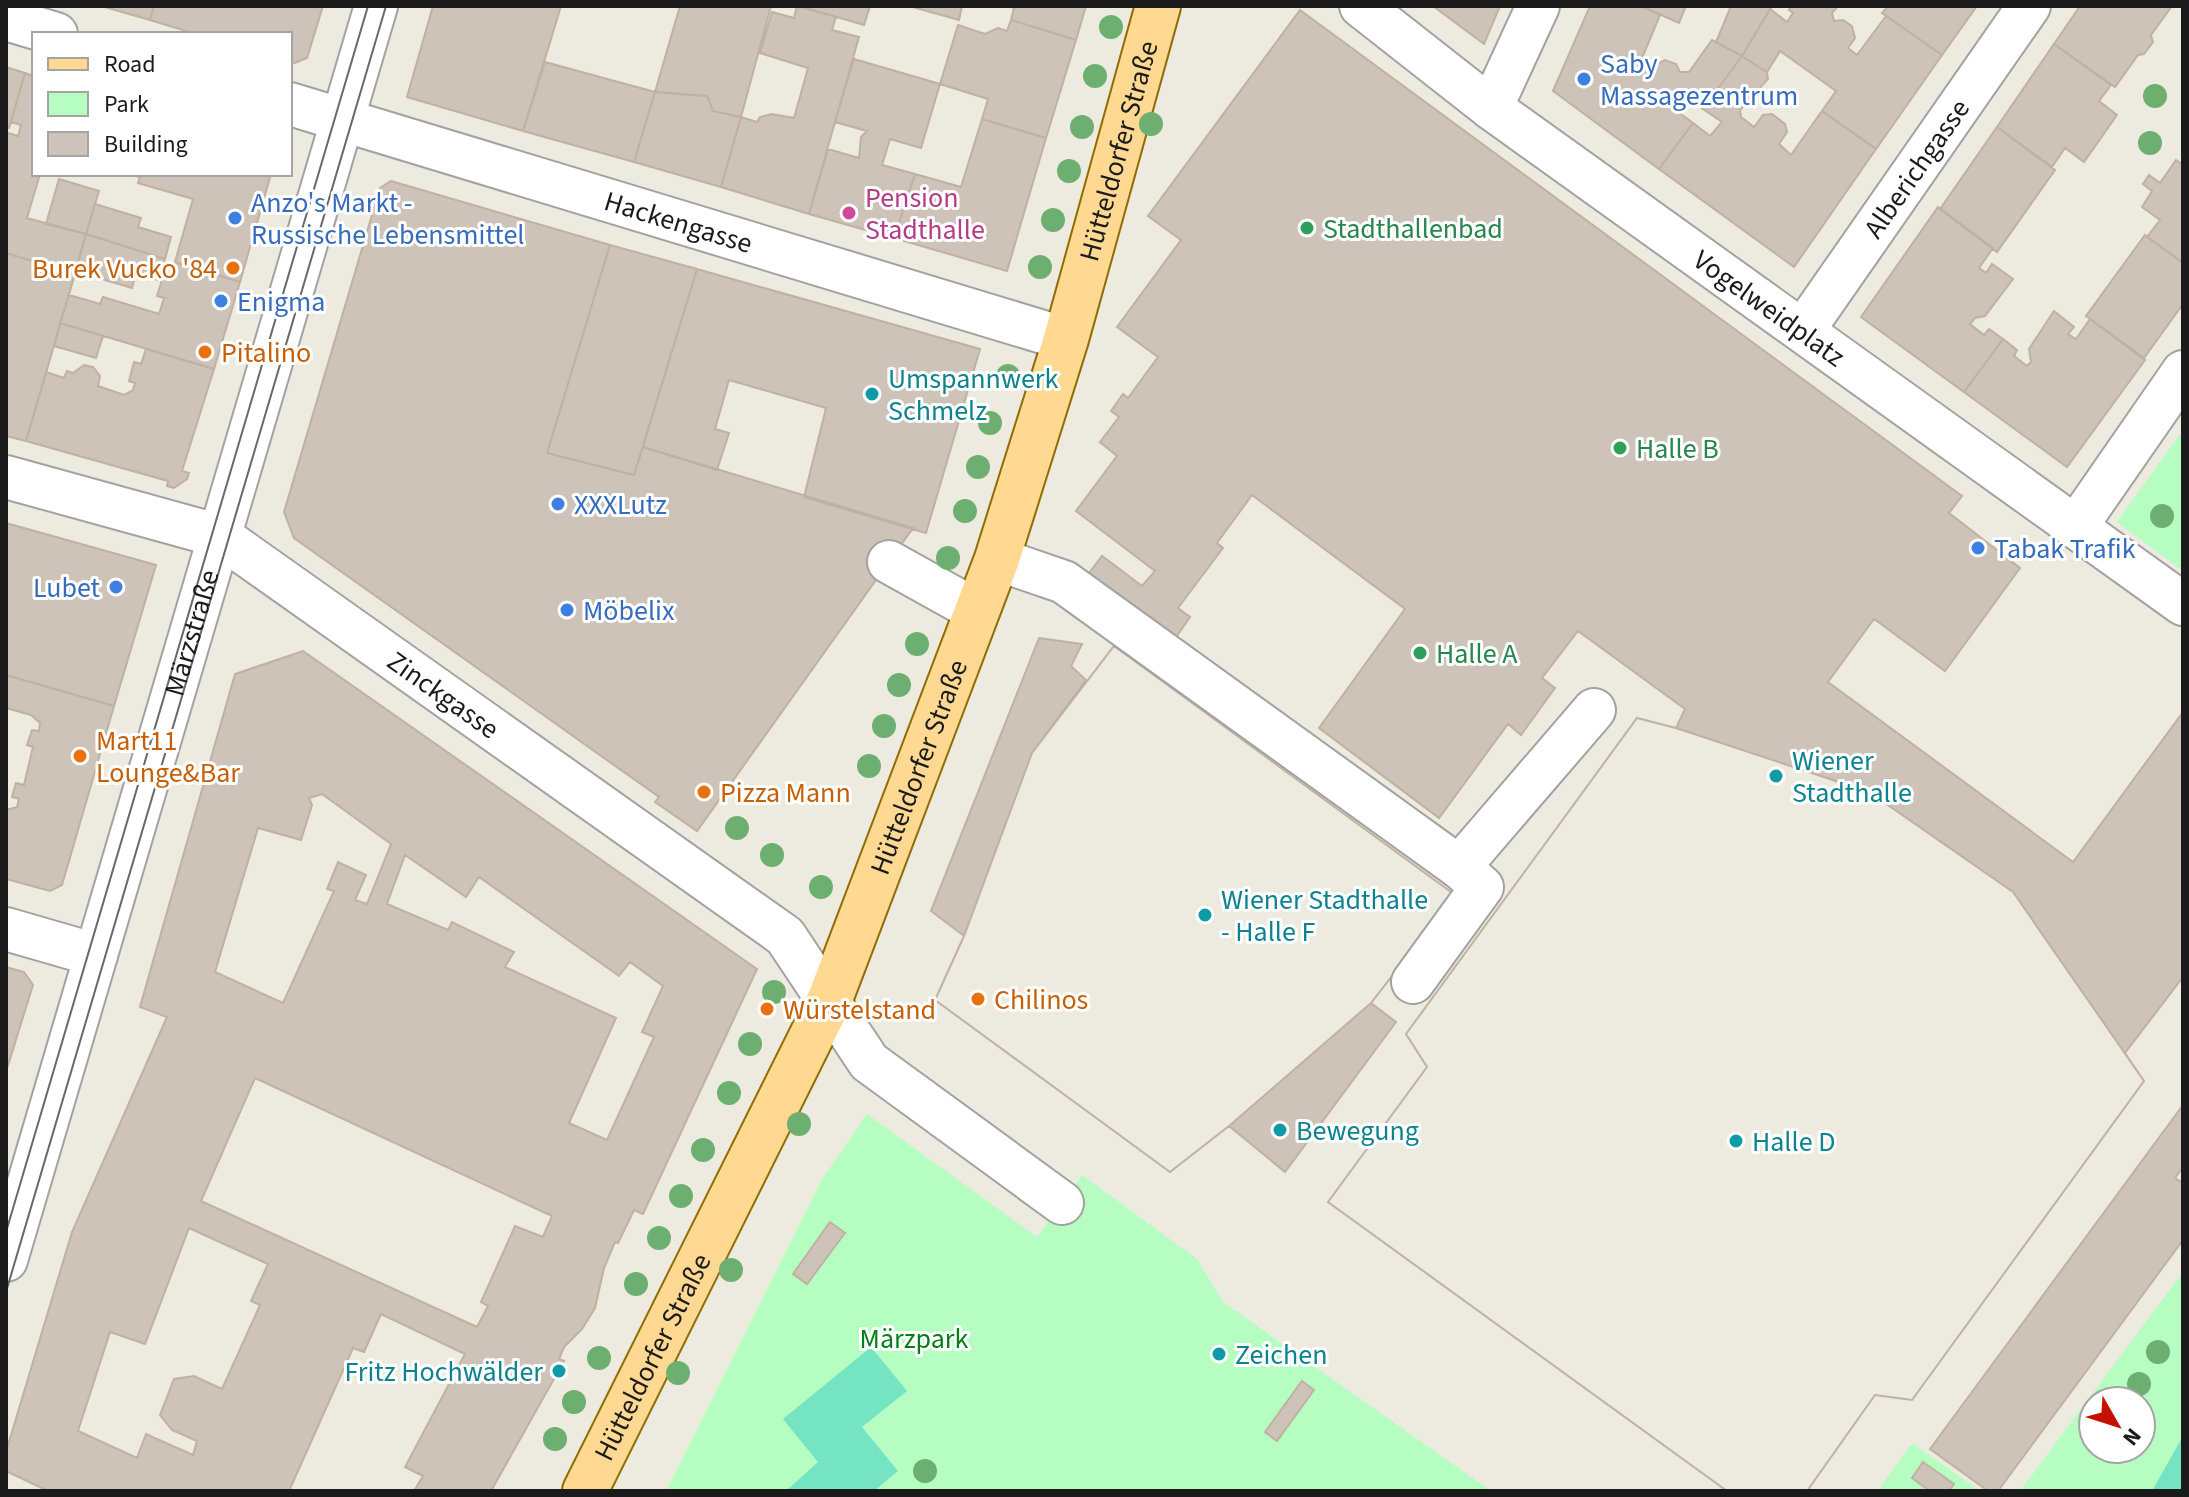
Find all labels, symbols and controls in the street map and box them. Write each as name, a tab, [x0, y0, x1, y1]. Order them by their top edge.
legend	[32, 32, 292, 176]
street label: Hütteldorfer Straße	[1069, 36, 1168, 266]
place label: Saby Massagezentrum	[1600, 44, 1798, 116]
text: Road	[104, 47, 156, 82]
marker: Saby Massagezentrum	[1575, 70, 1593, 88]
text: Park	[104, 87, 149, 122]
street label: Alberichgasse	[1854, 91, 1979, 246]
text: Building	[104, 127, 188, 162]
place label: Pension Stadthalle	[865, 178, 985, 250]
street label: Hackengasse	[599, 181, 757, 264]
place label: Anzo's Markt - Russische Lebensmittel	[251, 183, 524, 255]
marker: Pension Stadthalle	[840, 204, 858, 222]
marker: Anzo's Markt - Russische Lebensmittel	[226, 209, 244, 227]
place label: Stadthallenbad	[1323, 209, 1503, 249]
marker: Stadthallenbad	[1298, 219, 1316, 237]
street label: Vogelweidplatz	[1685, 240, 1853, 377]
place label: Burek Vucko '84	[32, 249, 217, 289]
marker: Burek Vucko '84	[224, 259, 242, 277]
place label: Enigma	[237, 282, 325, 322]
marker: Enigma	[212, 292, 230, 310]
place label: Pitalino	[221, 333, 311, 373]
marker: Pitalino	[196, 343, 214, 361]
place label: Umspannwerk Schmelz	[888, 359, 1059, 431]
marker: Umspannwerk Schmelz	[863, 385, 881, 403]
place label: Halle B	[1636, 429, 1719, 469]
marker: Halle B	[1611, 439, 1629, 457]
place label: XXXLutz	[574, 485, 667, 525]
marker: XXXLutz	[549, 495, 567, 513]
place label: Tabak Trafik	[1994, 529, 2136, 569]
marker: Tabak Trafik	[1969, 539, 1987, 557]
street label: Märzstraße	[154, 565, 230, 701]
place label: Lubet	[33, 568, 101, 608]
marker: Lubet	[107, 578, 125, 596]
place label: Möbelix	[583, 591, 675, 631]
marker: Möbelix	[558, 601, 576, 619]
place label: Halle A	[1436, 634, 1518, 674]
street label: Zinckgasse	[379, 642, 507, 749]
marker: Halle A	[1411, 644, 1429, 662]
street label: Hütteldorfer Straße	[860, 654, 978, 880]
place label: Mart11 Lounge&Bar	[96, 721, 240, 793]
place label: Wiener Stadthalle	[1792, 741, 1912, 813]
marker: Mart11 Lounge&Bar	[71, 747, 89, 765]
marker: Wiener Stadthalle	[1767, 767, 1785, 785]
place label: Pizza Mann	[720, 773, 851, 813]
marker: Pizza Mann	[695, 783, 713, 801]
place label: Wiener Stadthalle - Halle F	[1221, 880, 1428, 952]
marker: Wiener Stadthalle - Halle F	[1196, 906, 1214, 924]
place label: Chilinos	[994, 980, 1088, 1020]
place label: Würstelstand	[783, 990, 936, 1030]
marker: Chilinos	[969, 990, 987, 1008]
marker: Würstelstand	[758, 1000, 776, 1018]
place label: Bewegung	[1296, 1111, 1419, 1151]
marker: Bewegung	[1271, 1121, 1289, 1139]
place label: Halle D	[1752, 1122, 1835, 1162]
marker: Halle D	[1727, 1132, 1745, 1150]
street label: Hütteldorfer Straße	[584, 1247, 721, 1468]
park label: Märzpark	[860, 1319, 969, 1359]
place label: Zeichen	[1235, 1335, 1327, 1375]
marker: Zeichen	[1210, 1345, 1228, 1363]
place label: Fritz Hochwälder	[344, 1352, 543, 1392]
marker: Fritz Hochwälder	[550, 1362, 568, 1380]
north arrow	[2077, 1385, 2157, 1465]
text: N	[2115, 1421, 2149, 1453]

